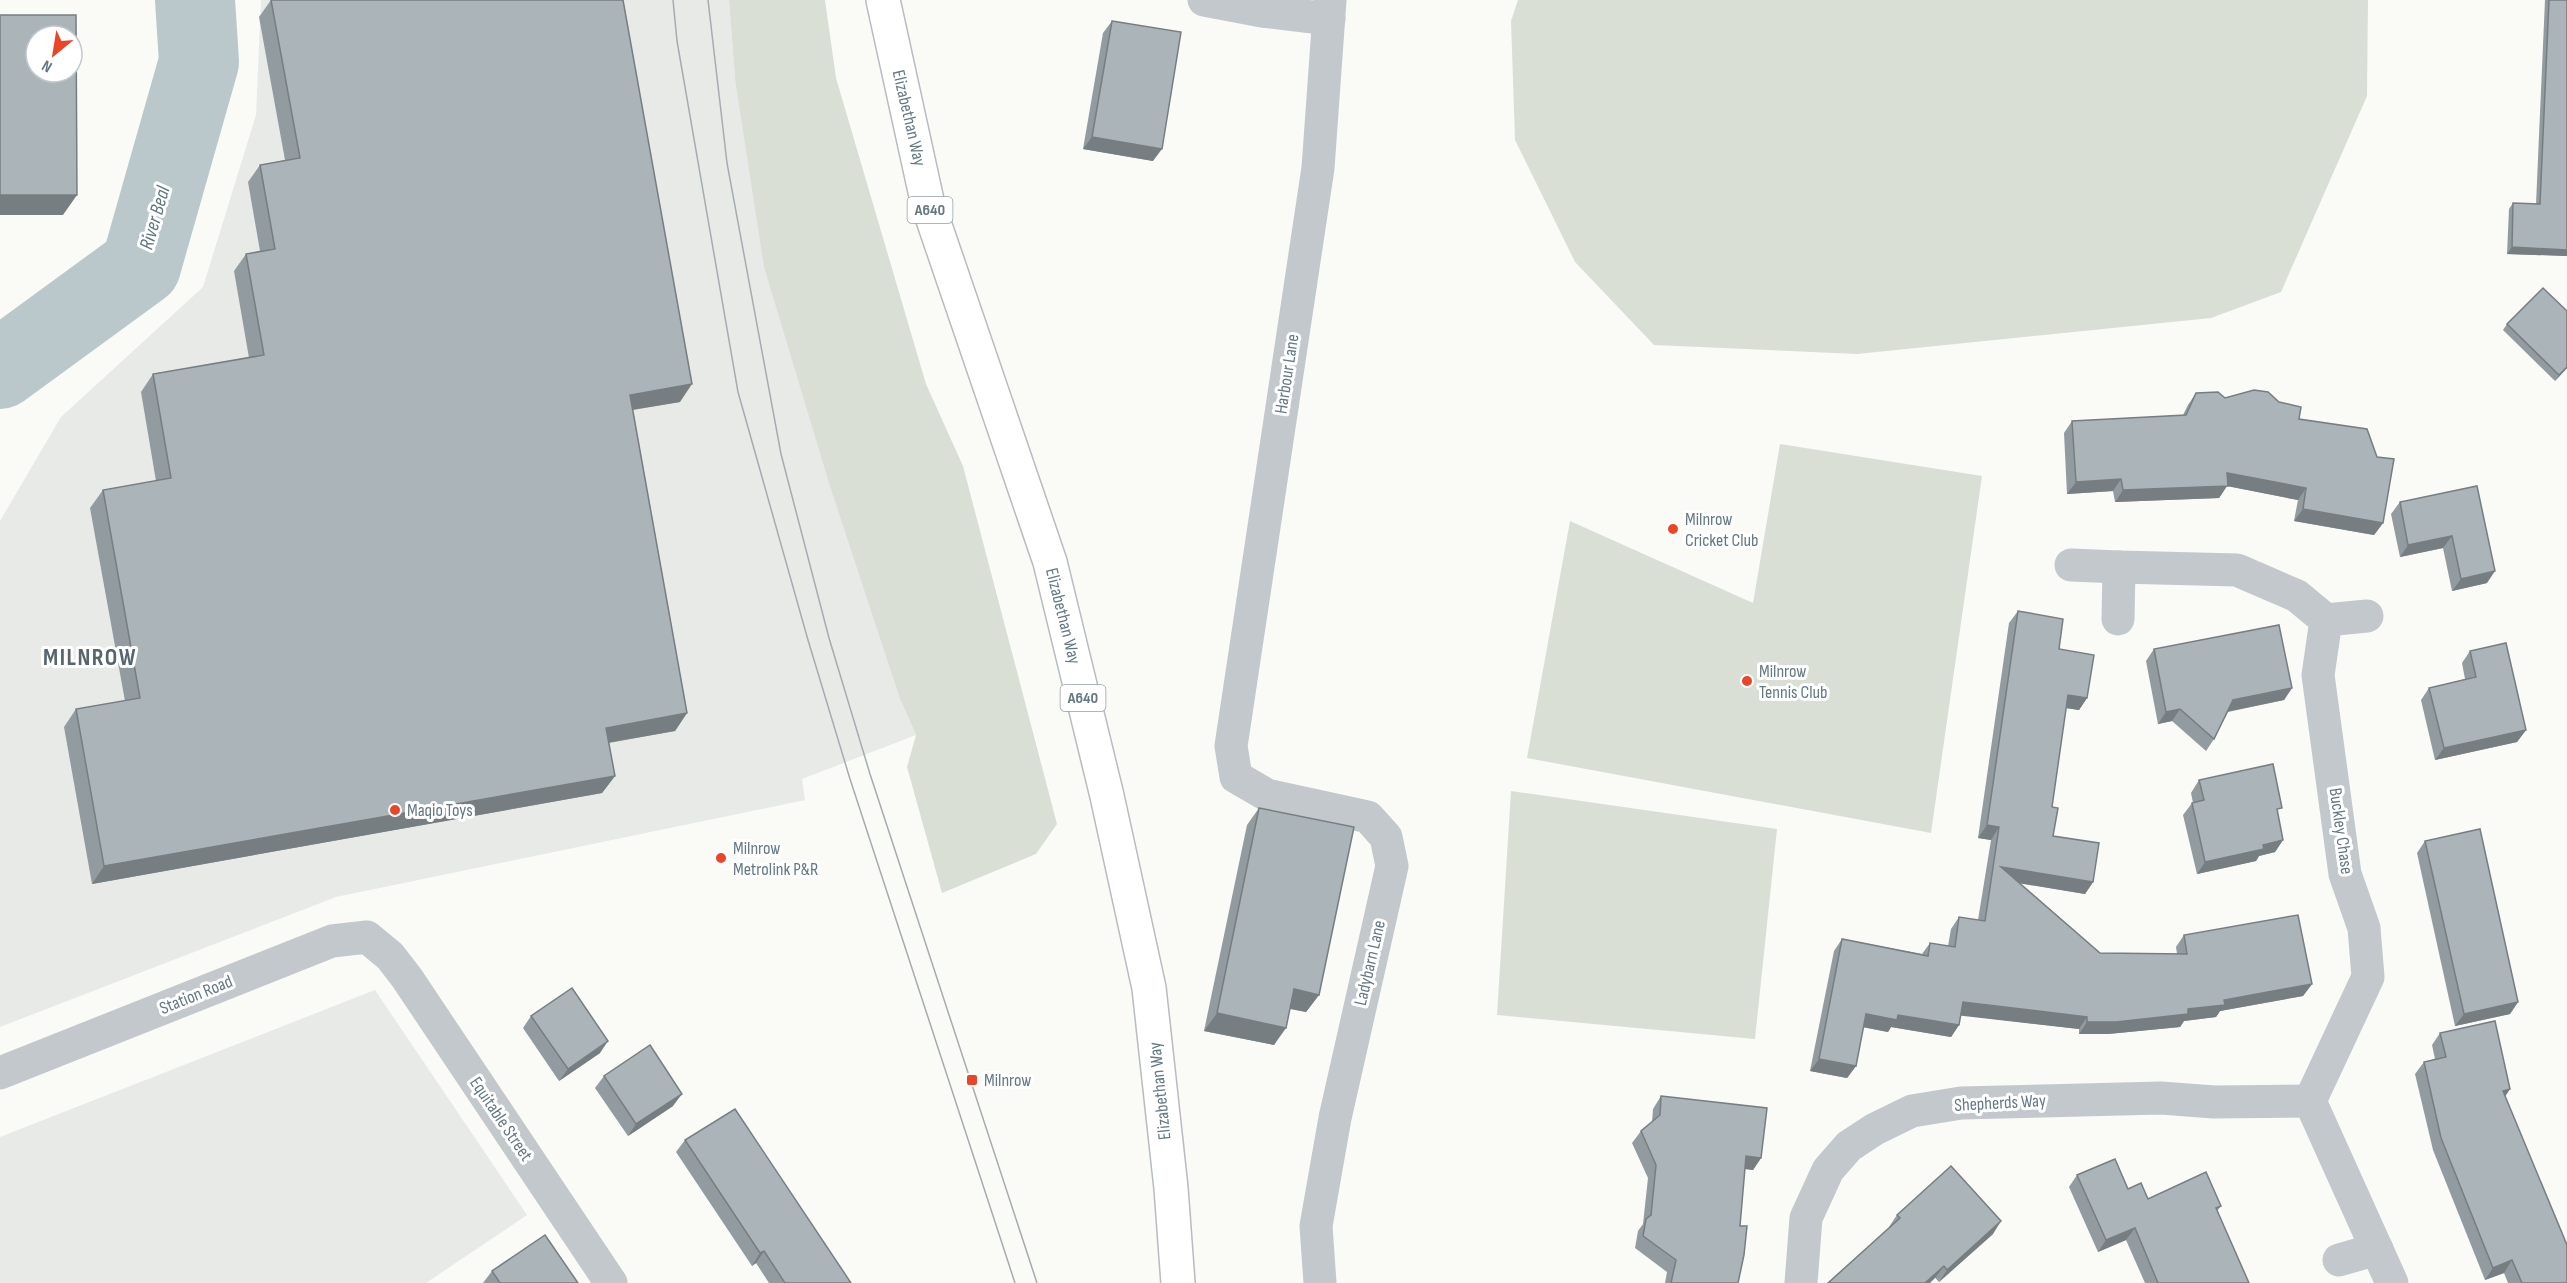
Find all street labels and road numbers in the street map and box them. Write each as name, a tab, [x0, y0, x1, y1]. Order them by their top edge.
street label: Elizabethan Way	[888, 68, 930, 168]
road number: A640	[908, 197, 952, 223]
street label: Harbour Lane	[1270, 333, 1304, 415]
street label: Elizabethan Way	[1041, 566, 1085, 666]
road number: A640	[1060, 685, 1106, 711]
street label: Buckley Chase	[2325, 786, 2357, 876]
street label: Ladybarn Lane	[1350, 918, 1390, 1008]
street label: Station Road	[156, 971, 236, 1019]
street label: Elizabethan Way	[1144, 1041, 1176, 1141]
street label: Equitable Street	[465, 1073, 537, 1165]
street label: Shepherds Way	[1954, 1090, 2046, 1116]

